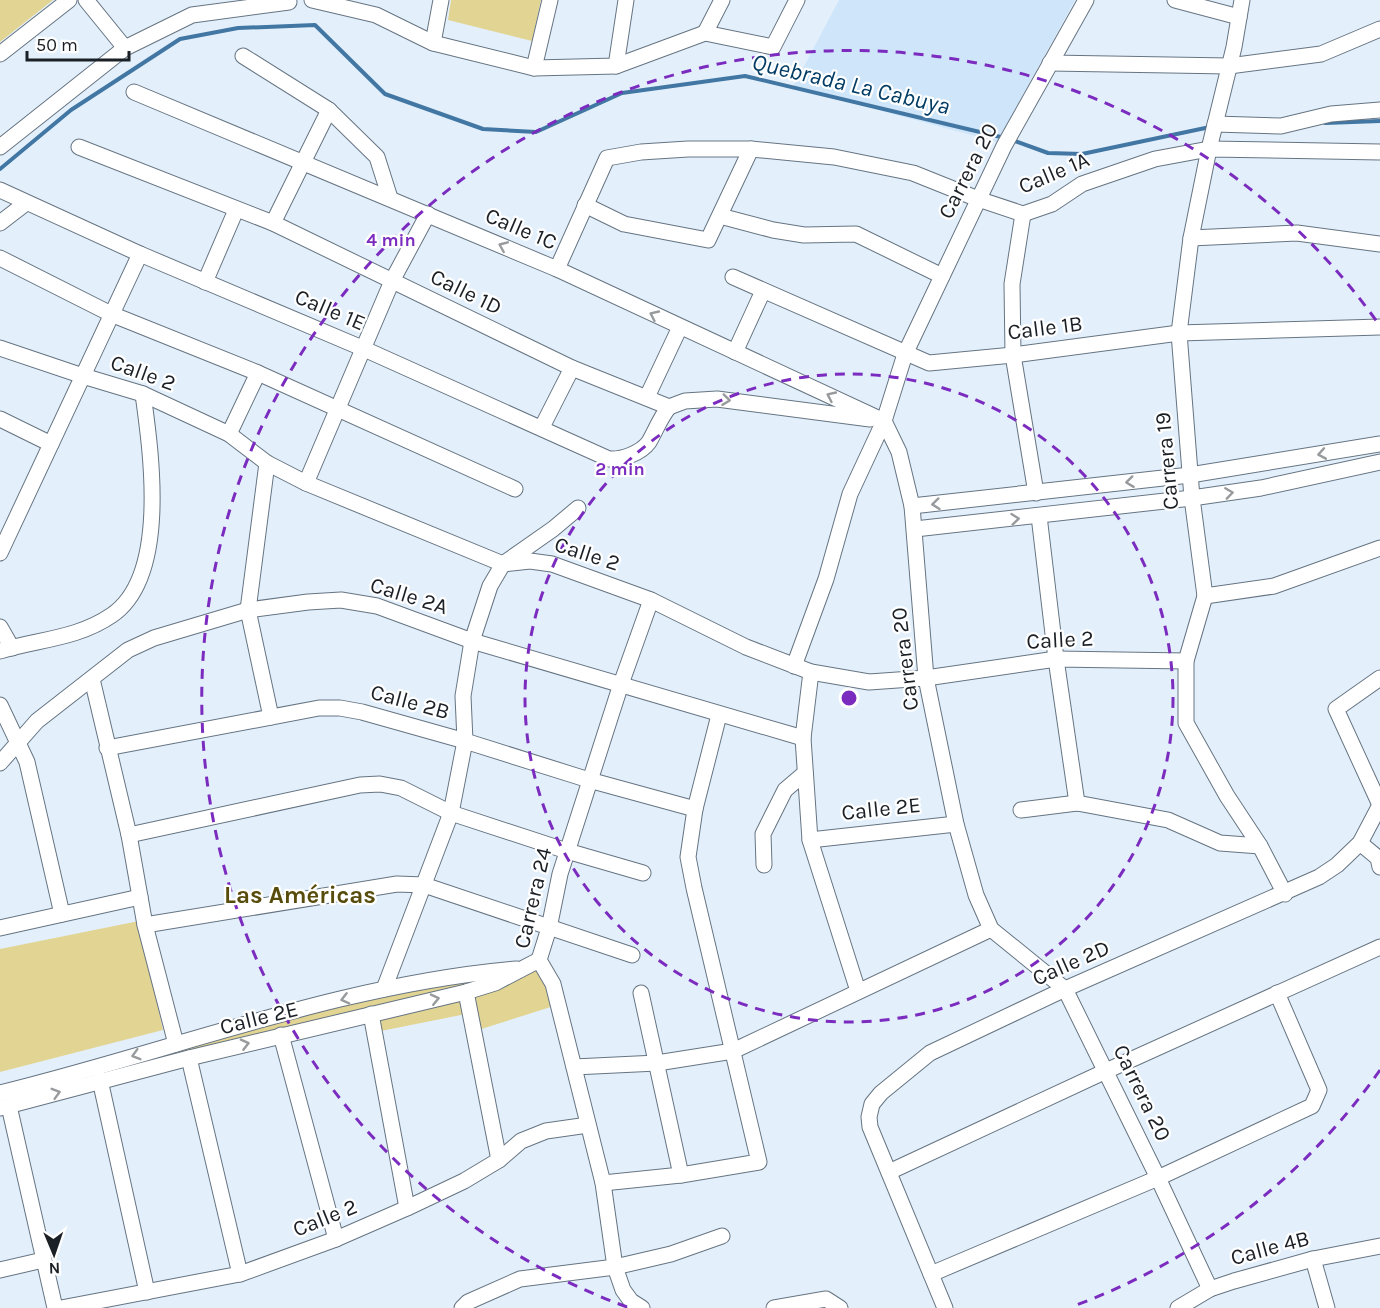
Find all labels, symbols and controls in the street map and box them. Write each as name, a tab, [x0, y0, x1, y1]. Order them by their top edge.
scale bar	[27, 24, 129, 62]
text: 50 m	[36, 34, 78, 56]
water label: Quebrada La Cabuya	[749, 48, 953, 120]
street label: Carrera 20	[933, 119, 1003, 223]
street label: Calle 1A	[1015, 146, 1094, 199]
street label: Calle 1C	[481, 202, 561, 256]
text: 4 min	[366, 229, 416, 251]
one-way arrow	[498, 241, 509, 253]
street label: Calle 1D	[426, 264, 506, 320]
street label: Calle 1E	[291, 284, 369, 336]
one-way arrow	[650, 310, 661, 322]
street label: Calle 1B	[1006, 311, 1084, 345]
street label: Calle 2	[107, 349, 179, 397]
one-way arrow	[827, 392, 838, 404]
one-way arrow	[721, 394, 730, 406]
street label: Carrera 19	[1150, 411, 1184, 511]
one-way arrow	[1318, 447, 1328, 460]
text: 2 min	[595, 458, 645, 480]
one-way arrow	[1125, 476, 1134, 488]
one-way arrow	[1225, 487, 1234, 499]
one-way arrow	[931, 497, 940, 510]
one-way arrow	[1010, 513, 1020, 526]
street label: Calle 2	[551, 531, 623, 577]
street label: Calle 2A	[367, 572, 451, 620]
street label: Carrera 20	[886, 606, 924, 712]
street label: Calle 2	[1026, 625, 1094, 655]
street label: Calle 2B	[368, 679, 452, 725]
centre of rings	[839, 688, 859, 708]
street label: Calle 2E	[840, 792, 922, 826]
street label: Carrera 24	[509, 845, 557, 951]
district label: Las Américas	[224, 881, 376, 909]
street label: Calle 2D	[1028, 935, 1114, 991]
one-way arrow	[340, 991, 350, 1004]
one-way arrow	[430, 994, 440, 1007]
street label: Calle 2E	[217, 996, 301, 1040]
one-way arrow	[240, 1039, 250, 1052]
street label: Carrera 20	[1108, 1041, 1176, 1145]
one-way arrow	[131, 1048, 142, 1060]
one-way arrow	[51, 1087, 61, 1100]
street label: Calle 2	[289, 1193, 361, 1243]
north arrow	[24, 1224, 84, 1284]
street label: Calle 4B	[1228, 1225, 1312, 1271]
text: N	[48, 1259, 61, 1278]

